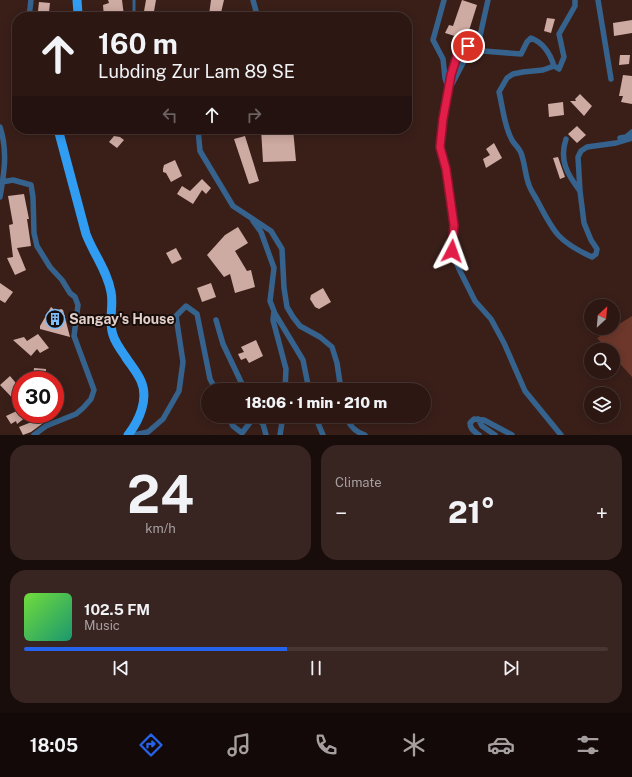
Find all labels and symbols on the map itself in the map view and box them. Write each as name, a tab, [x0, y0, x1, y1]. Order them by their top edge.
pin	[451, 29, 485, 63]
position arrow	[431, 230, 473, 272]
north arrow	[584, 299, 620, 335]
building icon: Sangay's House	[44, 308, 66, 330]
place label: Sangay's House	[69, 311, 175, 327]
speed limit sign: 30	[12, 371, 64, 423]

